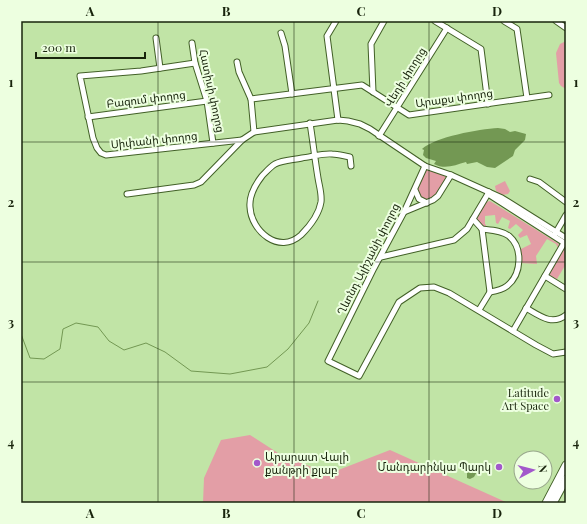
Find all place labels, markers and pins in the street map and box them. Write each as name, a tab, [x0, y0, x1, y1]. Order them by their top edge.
place label: Latitude Art Space	[501, 385, 549, 413]
marker: Latitude Art Space	[552, 394, 562, 404]
place label: Արարատ Վալի քանթրի քլաբ	[265, 449, 349, 477]
marker: Արարատ Վալի քանթրի քլաբ	[252, 458, 262, 468]
place label: Մանդարինկա Պարկ	[377, 459, 491, 474]
marker: Մանդարինկա Պարկ	[494, 462, 504, 472]

